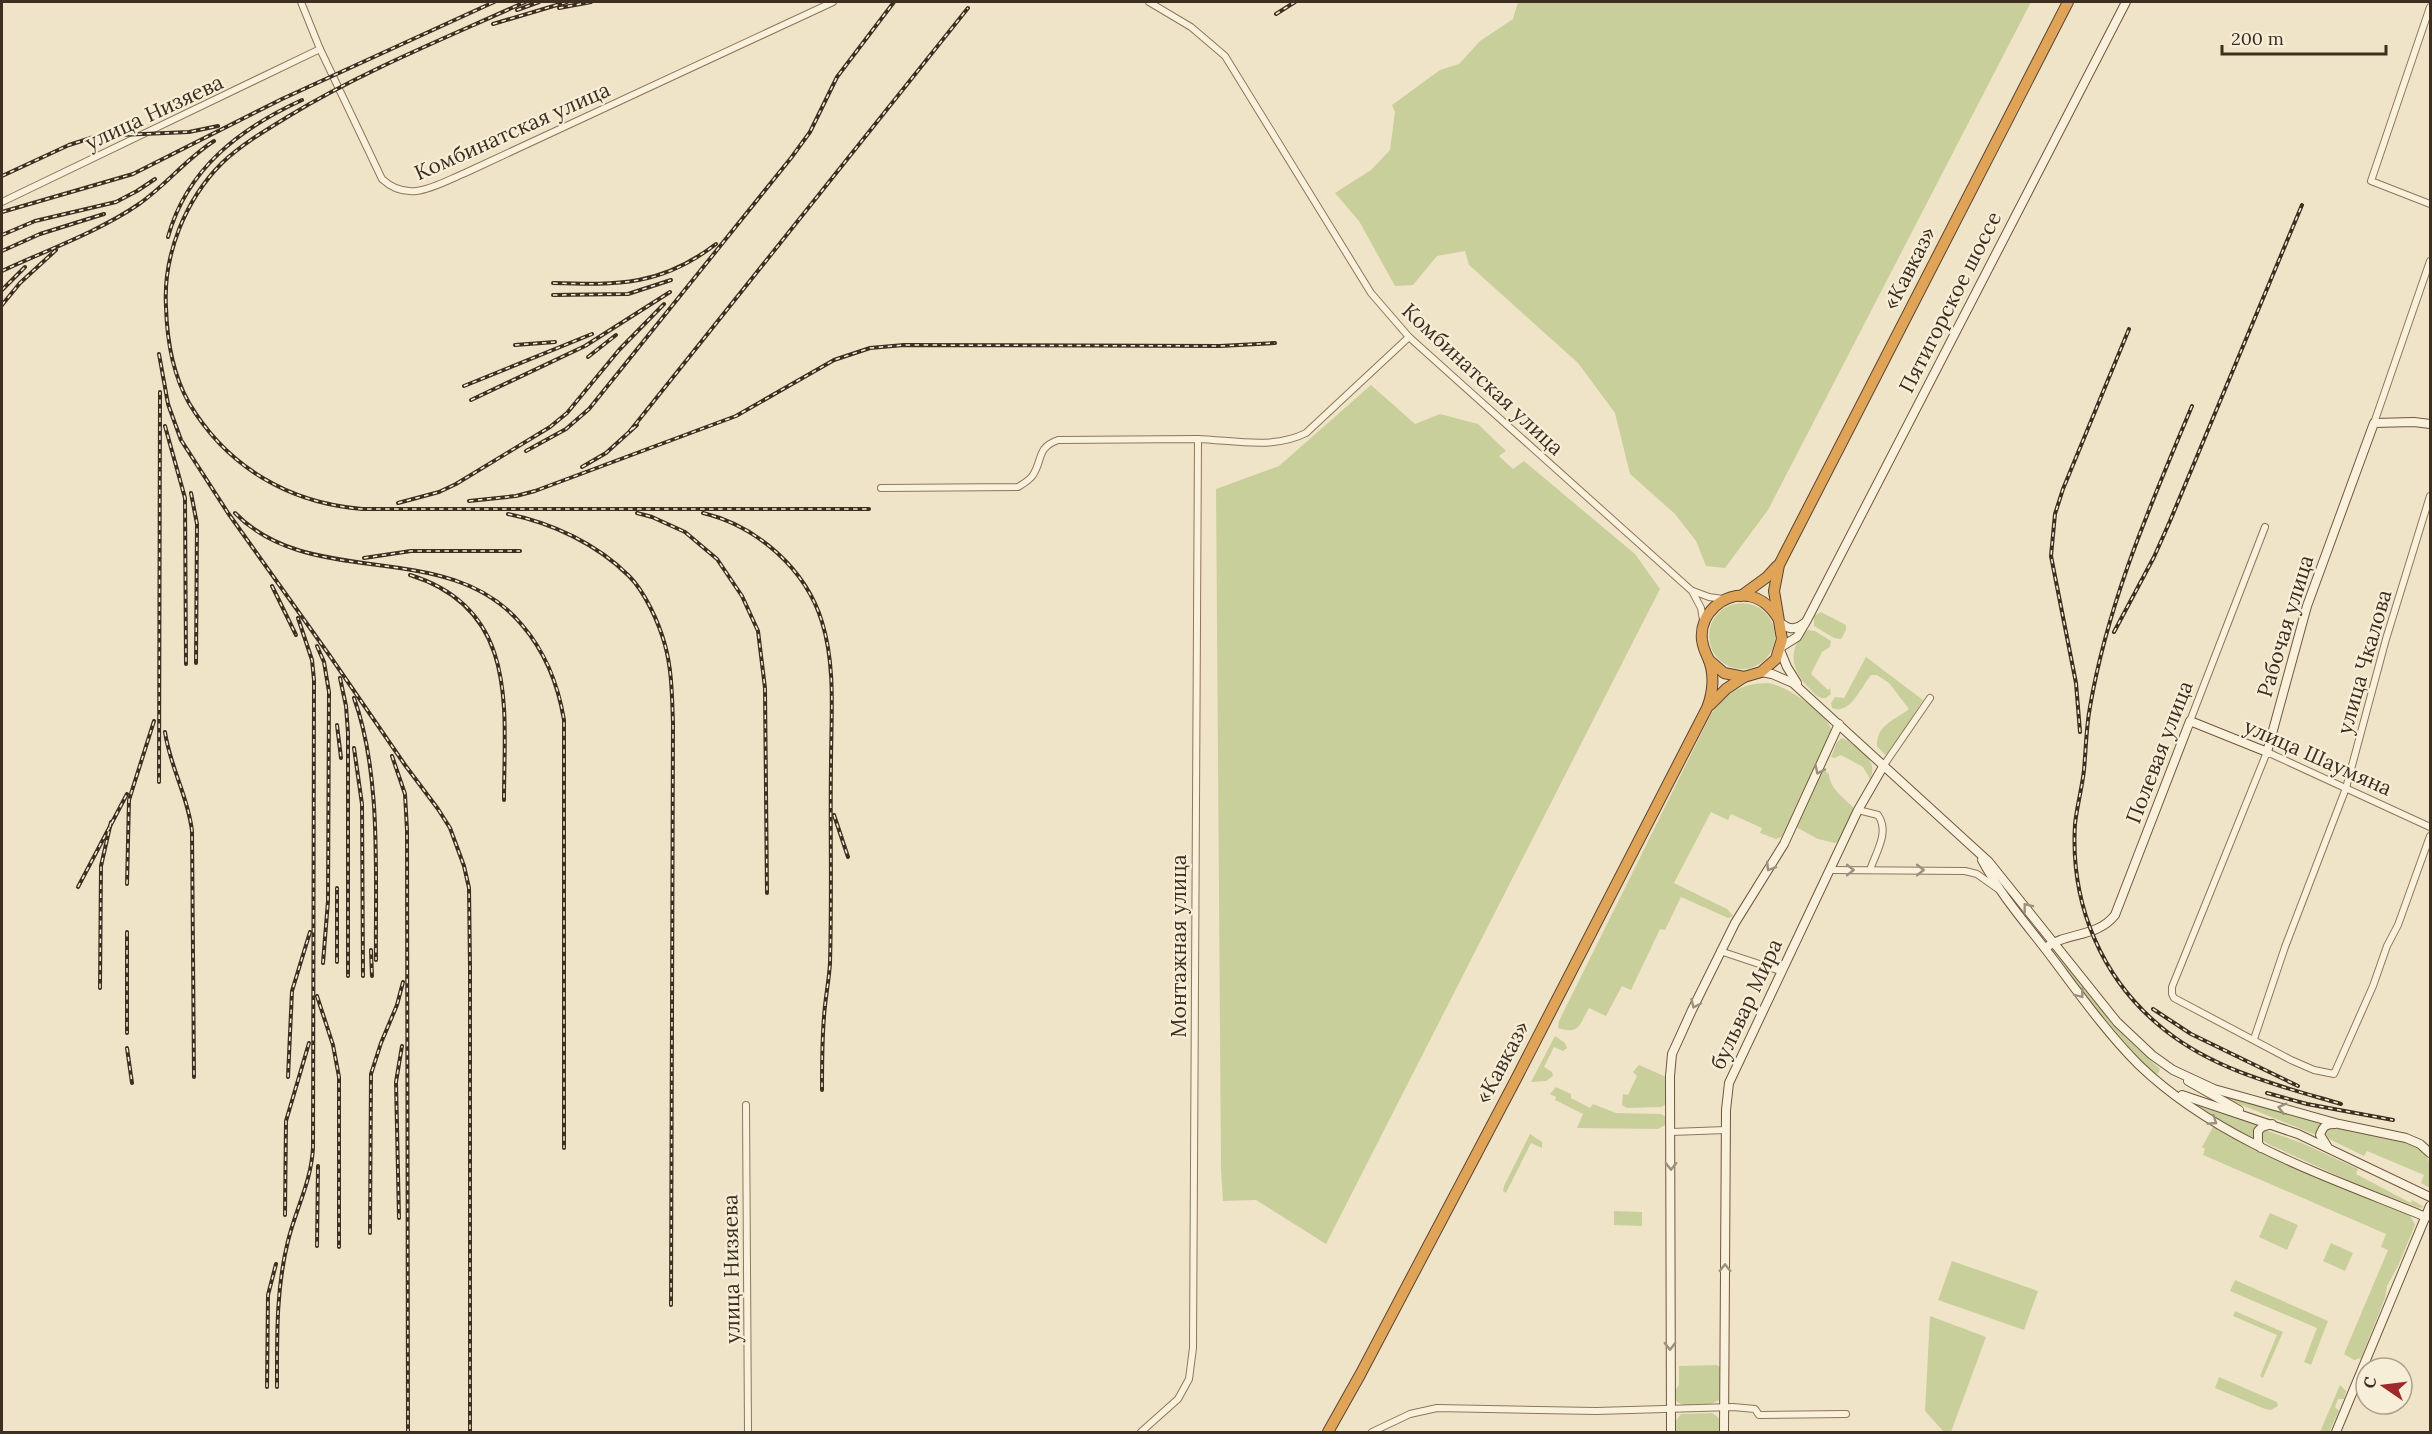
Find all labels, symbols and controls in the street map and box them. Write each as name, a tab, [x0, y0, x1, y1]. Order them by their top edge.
scale bar	[2222, 18, 2386, 56]
text: 200 m	[2231, 27, 2284, 50]
street label: улица Низяева	[81, 68, 228, 156]
street label: Комбинатская улица	[410, 76, 614, 186]
street label: Пятигорское шоссе	[1893, 207, 2007, 397]
street label: «Кавказ»	[1877, 222, 1941, 314]
street label: Комбинатская улица	[1397, 297, 1570, 461]
street label: Рабочая улица	[2251, 552, 2319, 700]
street label: улица Чкалова	[2330, 586, 2398, 737]
street label: Полевая улица	[2119, 677, 2199, 827]
street label: улица Шаумяна	[2240, 712, 2396, 802]
one-way arrow	[1814, 763, 1826, 774]
street label: Монтажная улица	[1165, 854, 1192, 1038]
one-way arrow	[1766, 860, 1777, 871]
one-way arrow	[1846, 864, 1855, 876]
one-way arrow	[1916, 864, 1925, 876]
one-way arrow	[2023, 903, 2034, 914]
street label: бульвар Мира	[1704, 934, 1788, 1074]
one-way arrow	[2073, 988, 2084, 999]
one-way arrow	[1690, 997, 1702, 1008]
street label: «Кавказ»	[1469, 1016, 1535, 1108]
one-way arrow	[2278, 1103, 2288, 1116]
one-way arrow	[2206, 1114, 2217, 1125]
one-way arrow	[1665, 1162, 1677, 1171]
street label: улица Низяева	[716, 1194, 746, 1344]
one-way arrow	[1719, 1264, 1731, 1273]
one-way arrow	[1664, 1342, 1676, 1351]
north arrow	[2354, 1356, 2414, 1416]
text: С	[2358, 1375, 2380, 1390]

